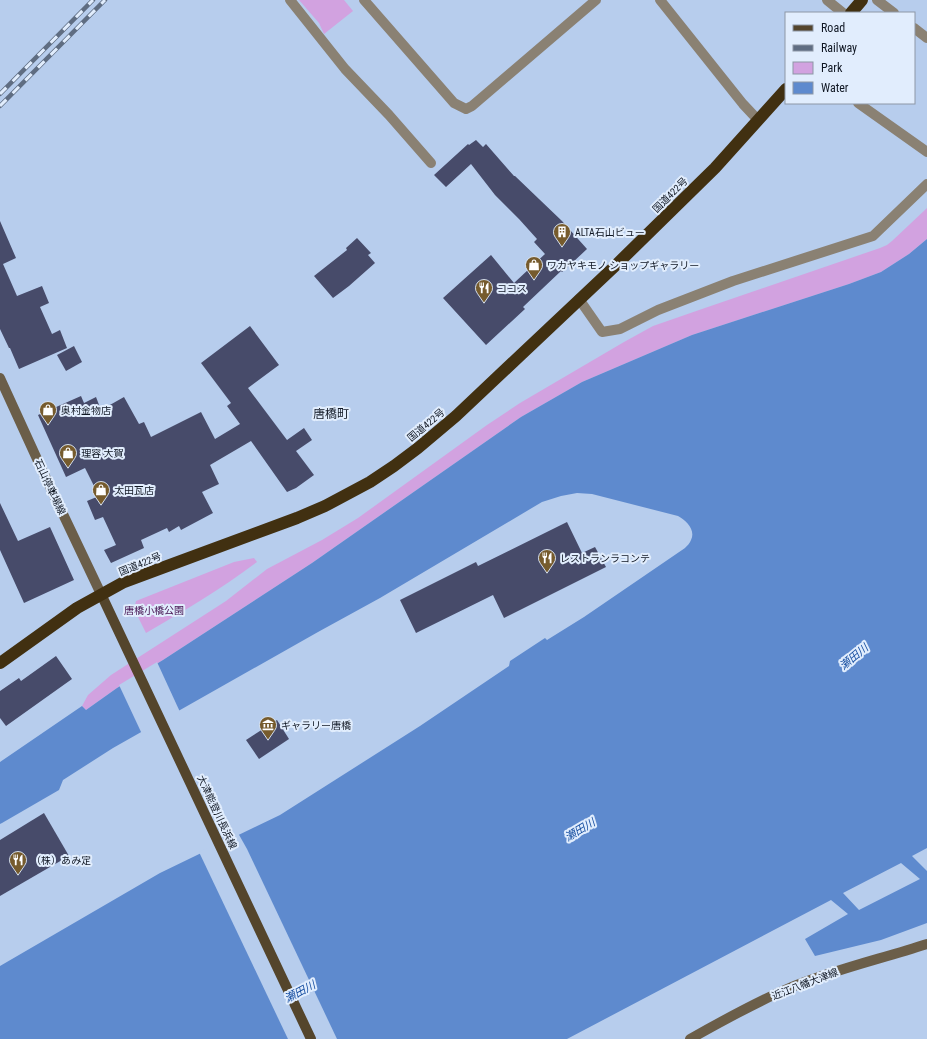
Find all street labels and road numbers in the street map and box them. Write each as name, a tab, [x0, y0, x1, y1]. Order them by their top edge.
street label: 国道422号	[650, 175, 690, 215]
street label: 国道422号	[405, 406, 447, 444]
street label: 石山停車場線	[32, 457, 68, 517]
street label: 国道422号	[117, 551, 163, 577]
street label: 大津能登川長浜線	[195, 773, 239, 851]
street label: 近江八幡大津線	[770, 966, 840, 1002]

